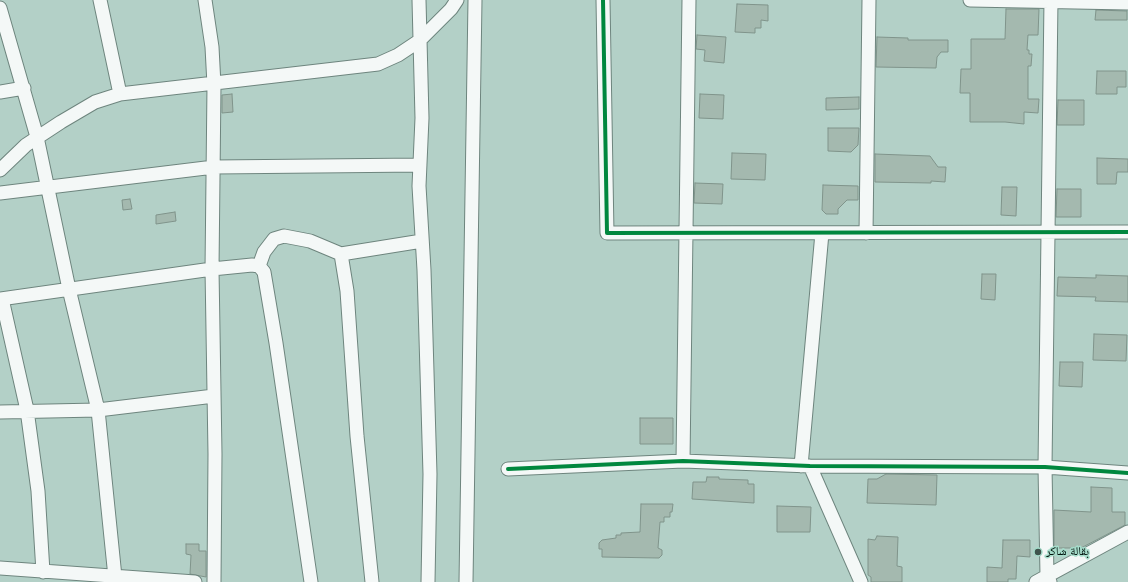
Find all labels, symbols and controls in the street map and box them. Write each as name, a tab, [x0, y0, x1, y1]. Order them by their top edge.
place label: بقالة شاكر	[1046, 545, 1089, 559]
marker: بقالة شاكر	[1033, 547, 1043, 557]

